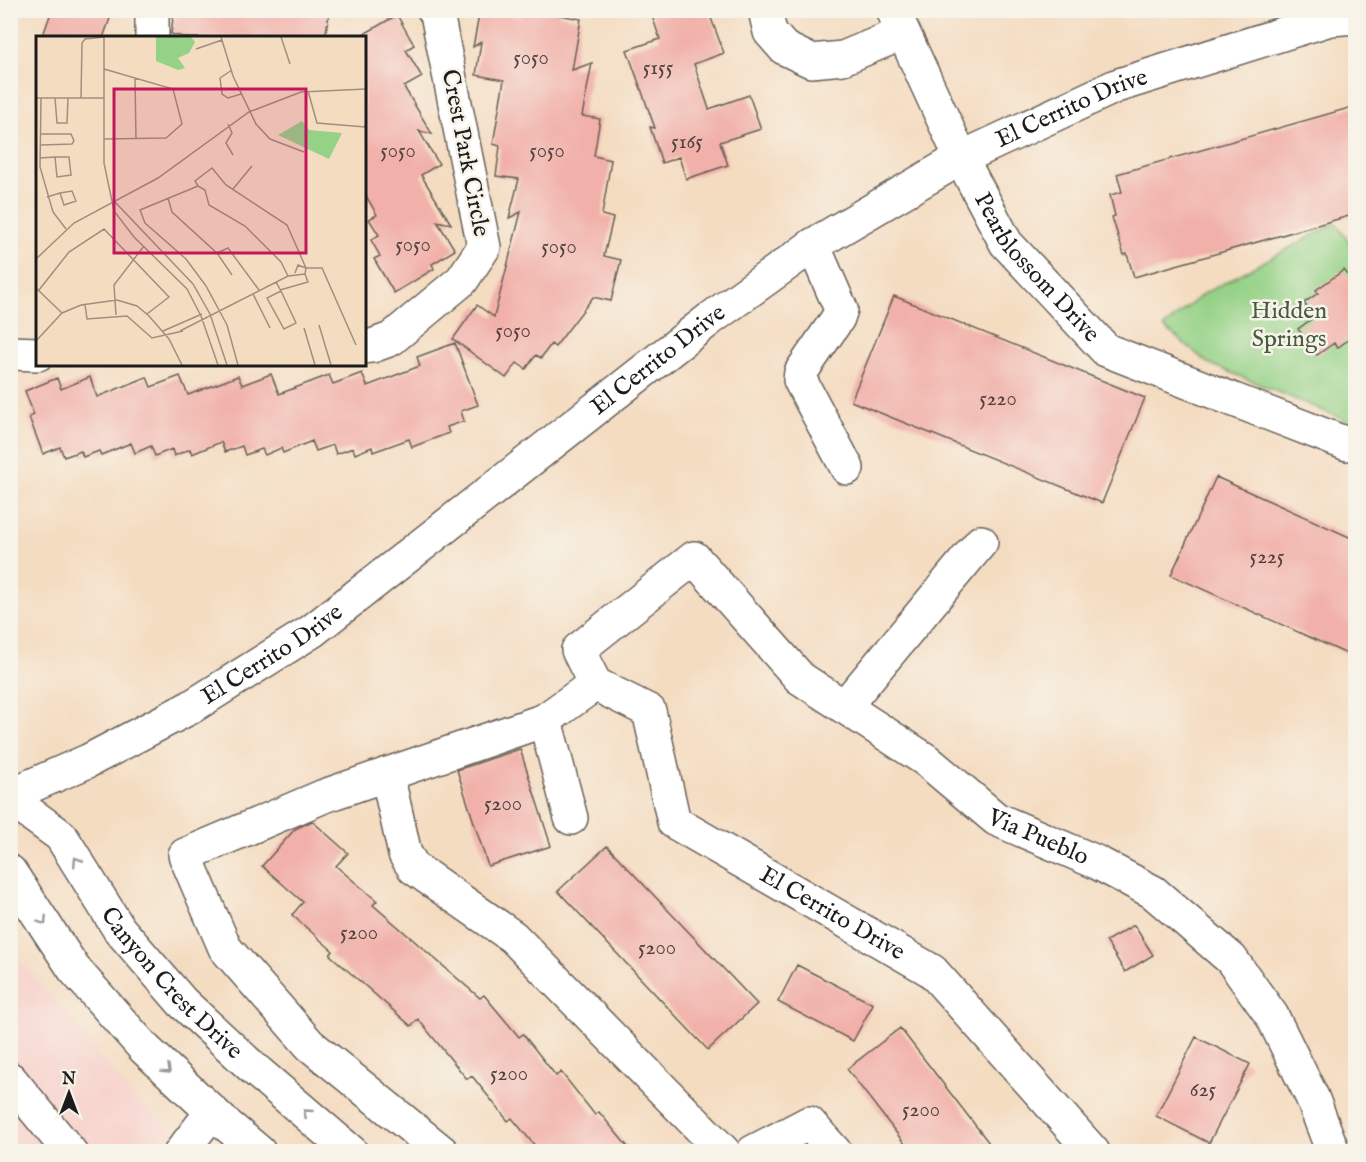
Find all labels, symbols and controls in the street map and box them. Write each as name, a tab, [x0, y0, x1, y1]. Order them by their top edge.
inset map	[36, 36, 366, 366]
house number: 5050	[513, 45, 549, 72]
house number: 5155	[643, 55, 674, 82]
street label: El Cerrito Drive	[991, 62, 1151, 155]
street label: Crest Park Circle	[434, 67, 496, 239]
house number: 5165	[671, 129, 703, 156]
house number: 5050	[380, 138, 416, 165]
house number: 5050	[529, 138, 565, 165]
street label: Pearblossom Drive	[967, 187, 1107, 349]
house number: 5050	[395, 232, 431, 259]
house number: 5050	[541, 234, 577, 261]
park label: Hidden Springs	[1251, 296, 1327, 355]
street label: El Cerrito Drive	[584, 297, 732, 422]
house number: 5050	[495, 318, 531, 345]
house number: 5220	[979, 386, 1017, 413]
house number: 5225	[1250, 544, 1285, 571]
street label: El Cerrito Drive	[196, 597, 349, 712]
house number: 5200	[484, 791, 522, 818]
street label: Via Pueblo	[982, 801, 1094, 873]
one-way arrow	[73, 857, 85, 867]
street label: El Cerrito Drive	[754, 859, 911, 968]
street label: Canyon Crest Drive	[94, 901, 249, 1066]
one-way arrow	[35, 914, 46, 925]
house number: 5200	[340, 920, 378, 947]
house number: 5200	[638, 935, 676, 962]
house number: 5200	[490, 1061, 528, 1088]
north arrow	[39, 1063, 99, 1123]
one-way arrow	[160, 1063, 171, 1074]
text: N	[61, 1070, 76, 1090]
house number: 625	[1190, 1077, 1217, 1104]
house number: 5200	[902, 1097, 940, 1124]
one-way arrow	[303, 1109, 314, 1120]

